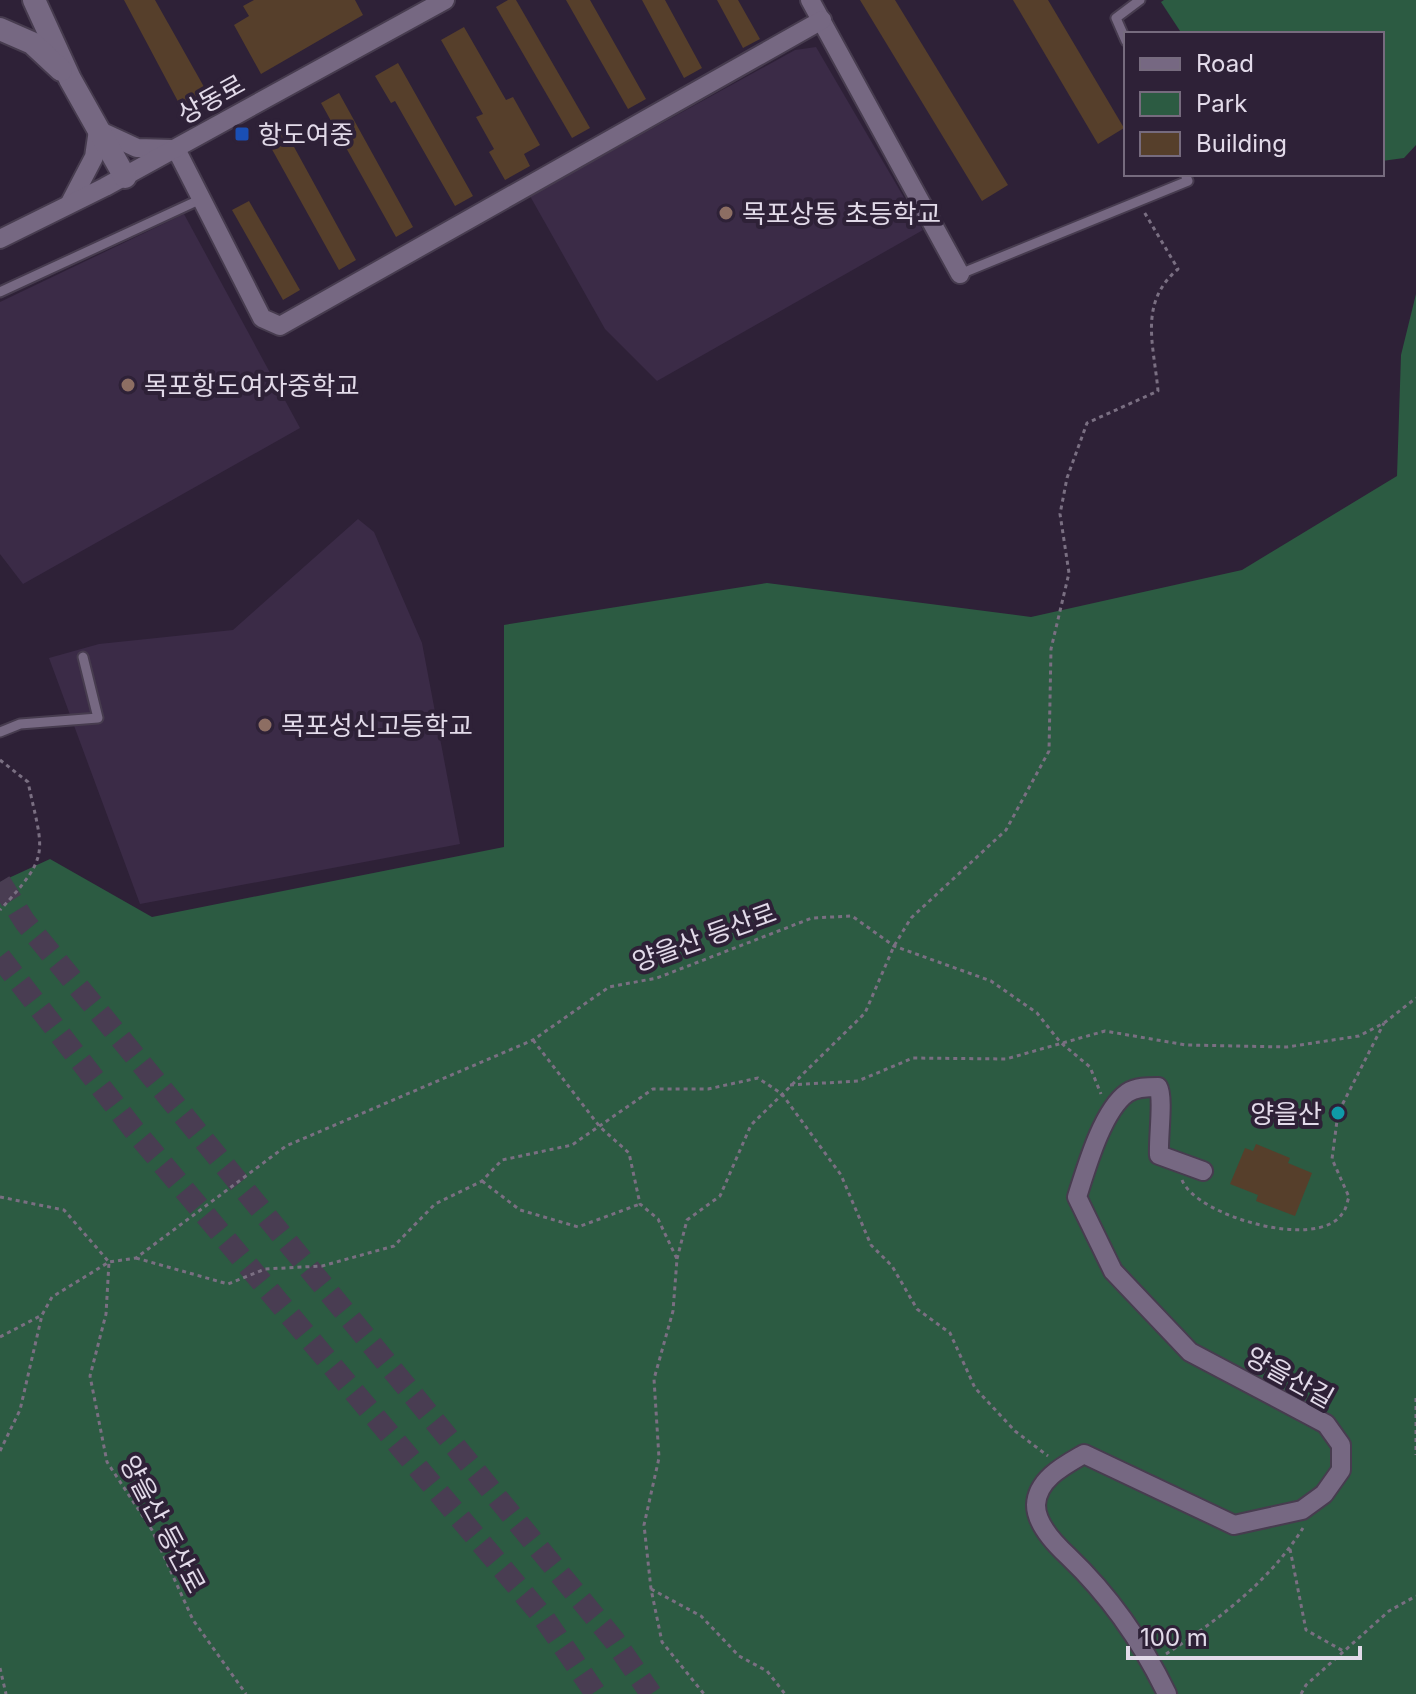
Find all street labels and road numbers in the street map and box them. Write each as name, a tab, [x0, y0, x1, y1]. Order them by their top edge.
street label: 상동로	[172, 68, 250, 130]
street label: 양을산 등산로	[628, 897, 780, 977]
street label: 양을산길	[1241, 1340, 1339, 1414]
street label: 양을산 등산로	[114, 1450, 212, 1598]

